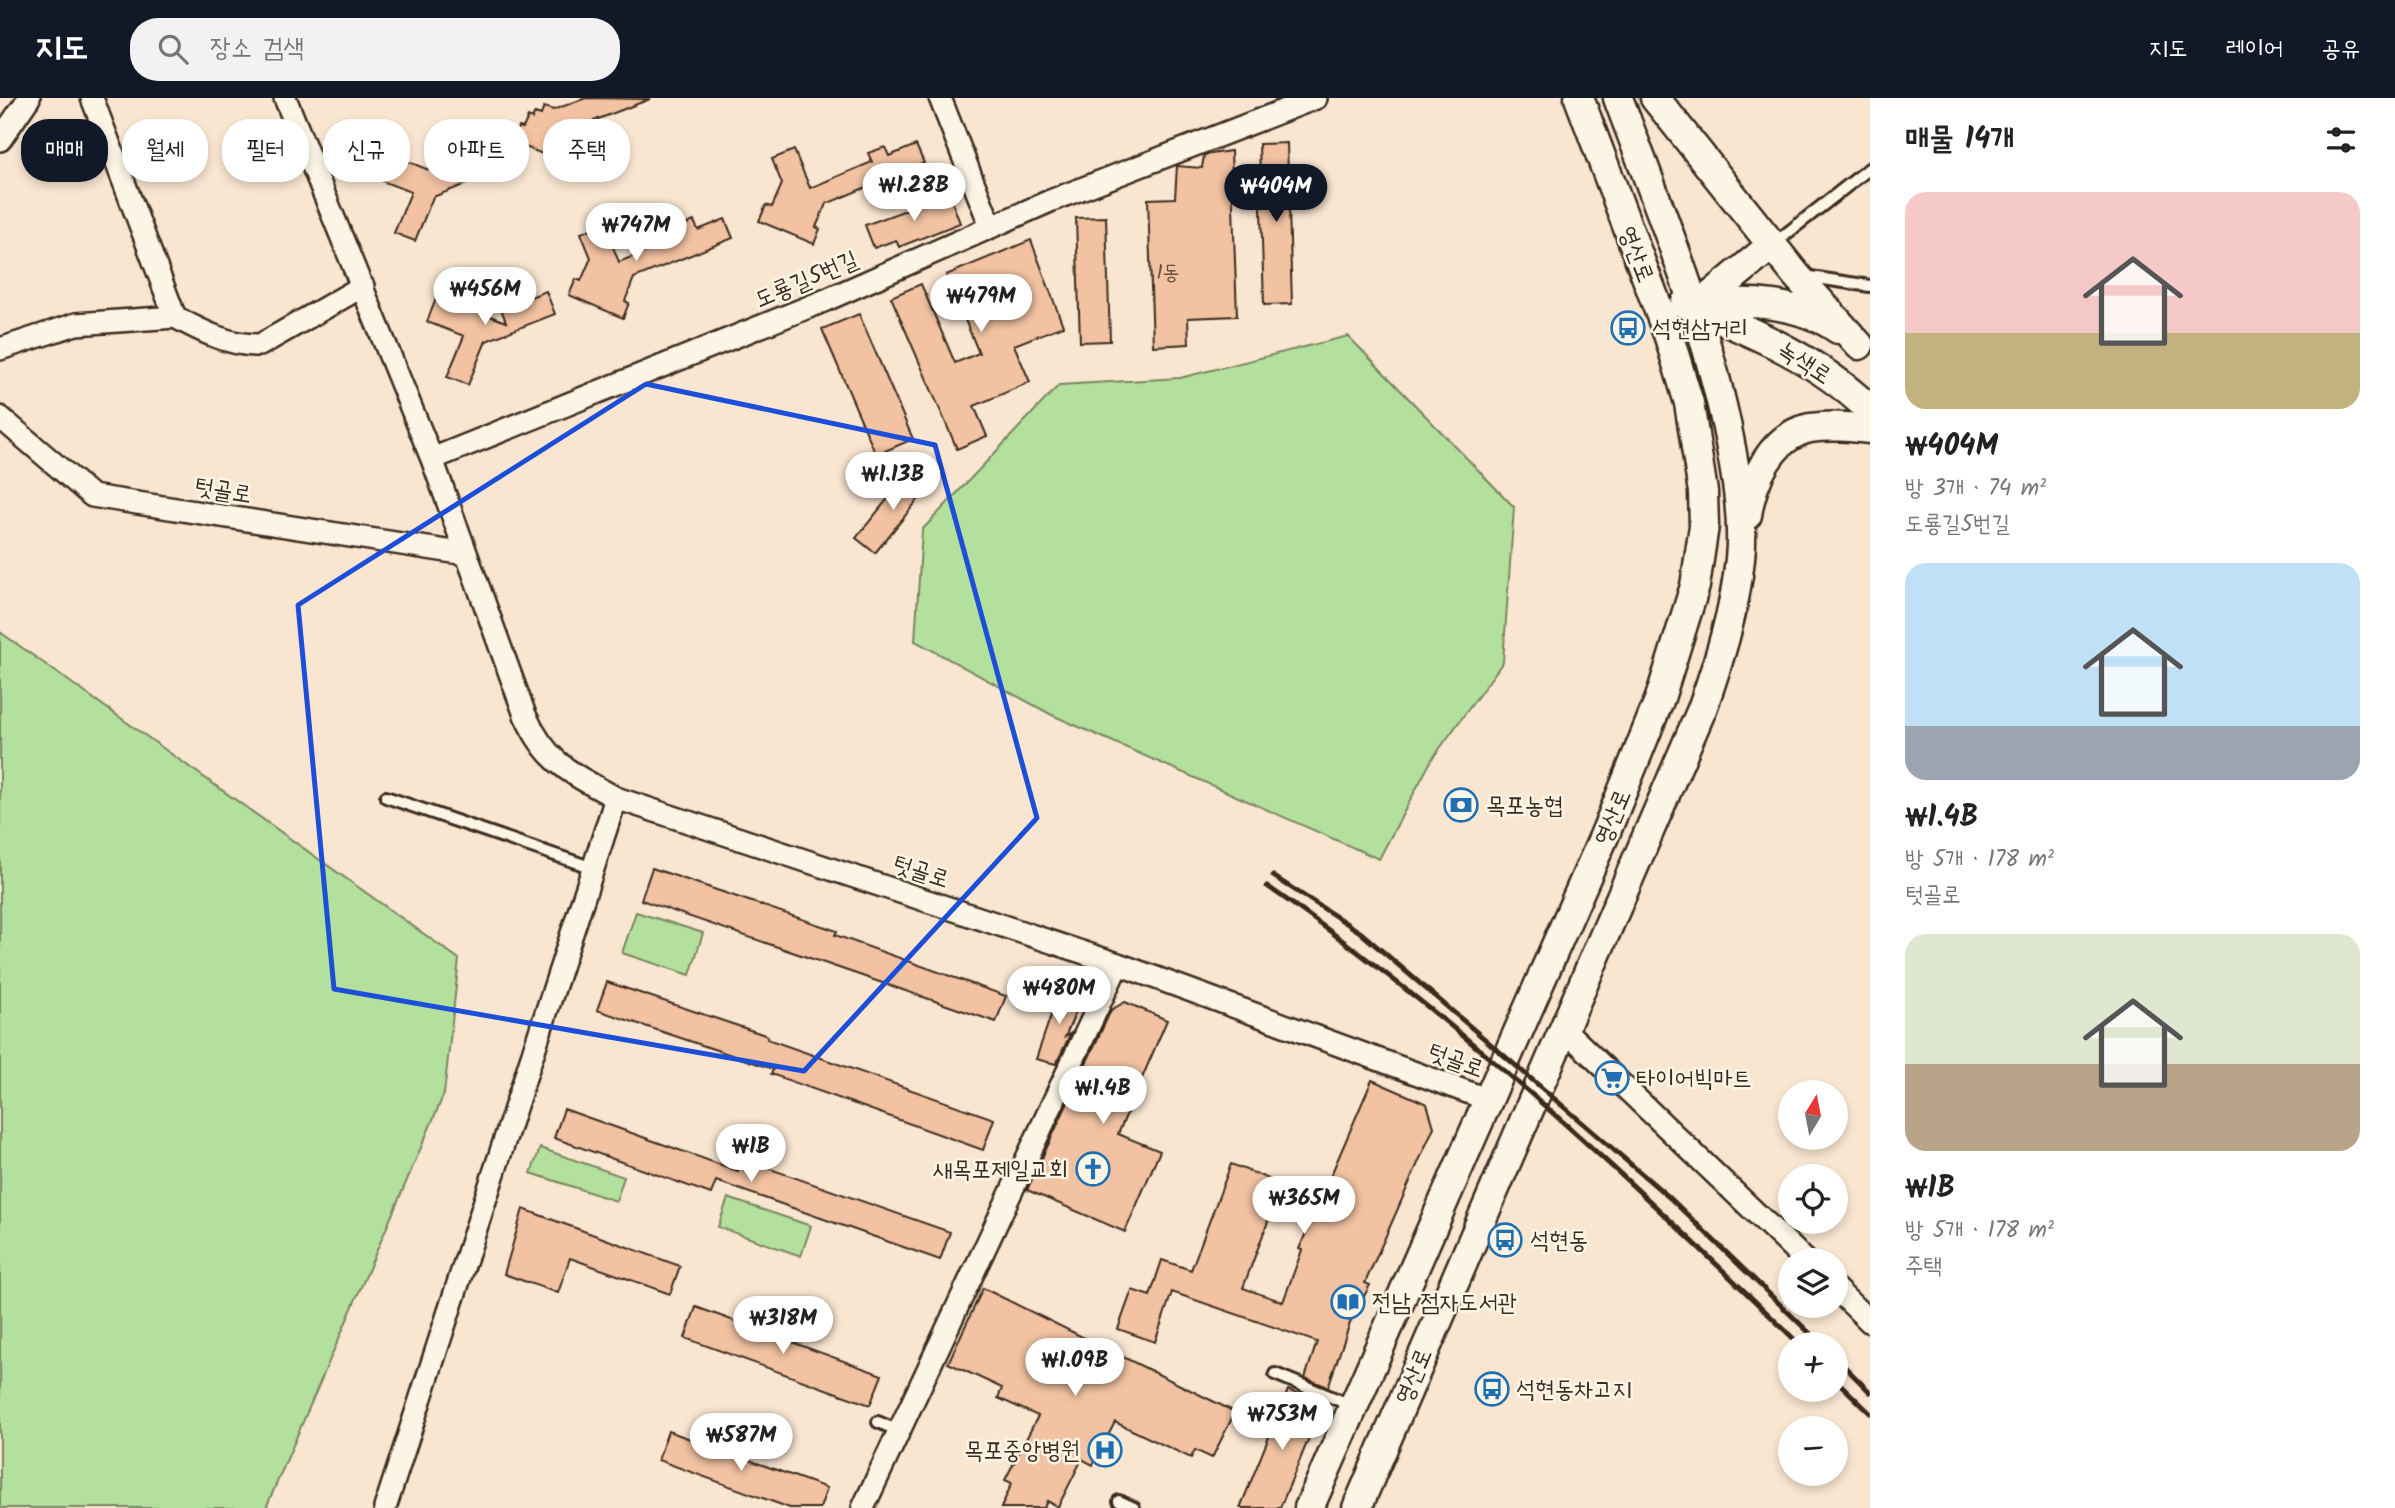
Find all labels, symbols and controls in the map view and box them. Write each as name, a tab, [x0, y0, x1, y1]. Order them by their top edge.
search box	[130, 18, 620, 81]
text: 지도	[35, 23, 88, 76]
text: 장소 검색	[210, 28, 304, 70]
icon: search	[154, 30, 192, 68]
text: 지도	[2149, 30, 2187, 69]
text: 레이어	[2225, 30, 2283, 69]
text: 공유	[2321, 30, 2360, 69]
text: 매물 14개	[1905, 116, 2014, 164]
chip: 매매	[21, 119, 108, 182]
chip: 월세	[122, 119, 208, 182]
chip: 필터	[222, 119, 309, 182]
chip: 신규	[323, 119, 410, 182]
chip: 아파트	[424, 119, 529, 182]
chip: 주택	[543, 119, 630, 182]
icon: filters	[2322, 121, 2360, 159]
pin: ₩1.28B	[857, 164, 971, 223]
pin: ₩404M	[1227, 164, 1325, 224]
text: ₩1.28B	[879, 168, 949, 204]
text: ₩404M	[1240, 169, 1312, 205]
pin: ₩747M	[587, 204, 685, 263]
text: ₩747M	[602, 208, 670, 244]
street label: 영산로	[1607, 221, 1664, 289]
icon: home	[2070, 238, 2196, 364]
street label: 도룡길5번길	[749, 241, 865, 320]
house number: 1동	[1156, 257, 1180, 290]
pin: ₩456M	[436, 268, 534, 327]
text: ₩456M	[449, 272, 521, 308]
pin: ₩479M	[932, 274, 1030, 334]
text: ₩479M	[946, 279, 1016, 315]
bus stop icon: 석현삼거리	[1609, 309, 1647, 347]
place label: 석현삼거리	[1652, 310, 1749, 349]
street label: 녹색로	[1769, 331, 1839, 395]
text: ₩404M	[1905, 423, 1998, 471]
pin: ₩1.13B	[836, 452, 950, 512]
text: ₩1.13B	[861, 457, 925, 493]
street label: 텃골로	[191, 468, 254, 515]
text: 방 3개 · 74 m²	[1905, 471, 2046, 507]
text: 도룡길5번길	[1905, 507, 2010, 543]
icon: home	[2070, 609, 2196, 735]
street label: 영산로	[1584, 783, 1643, 852]
bank icon: 목포농협	[1442, 786, 1480, 824]
place label: 목포농협	[1486, 787, 1563, 826]
text: ₩1.4B	[1905, 794, 1979, 842]
text: 방 5개 · 178 m²	[1905, 842, 2054, 878]
street label: 텃골로	[887, 845, 954, 900]
text: 텃골로	[1905, 878, 1961, 914]
pin: ₩480M	[1010, 967, 1108, 1026]
text: ₩480M	[1023, 971, 1095, 1007]
icon: home	[2070, 980, 2196, 1106]
street label: 텃골로	[1422, 1033, 1489, 1090]
supermarket icon: 타이어빅마트	[1593, 1059, 1631, 1097]
place label: 타이어빅마트	[1636, 1060, 1752, 1099]
pin: ₩1.4B	[1054, 1066, 1152, 1126]
text: ₩1.4B	[1075, 1071, 1131, 1107]
north arrow	[1778, 1080, 1848, 1150]
map controls	[1778, 1080, 1848, 1486]
pin: ₩1B	[717, 1124, 785, 1184]
text: ₩1B	[732, 1129, 770, 1165]
church icon: 새목포제일교회	[1074, 1150, 1112, 1188]
place label: 새목포제일교회	[933, 1151, 1068, 1190]
button: locate	[1778, 1164, 1848, 1234]
text: ₩1B	[1905, 1165, 1955, 1213]
pin: ₩365M	[1255, 1176, 1353, 1236]
text: ₩365M	[1268, 1181, 1340, 1217]
text: 방 5개 · 178 m²	[1905, 1213, 2054, 1249]
bus stop icon: 석현동	[1486, 1221, 1524, 1259]
place label: 석현동	[1530, 1222, 1588, 1261]
button: layers	[1778, 1248, 1848, 1318]
text: 주택	[1905, 1249, 1942, 1285]
library icon: 전남 점자도서관	[1329, 1283, 1367, 1321]
place label: 전남 점자도서관	[1372, 1284, 1517, 1323]
pin: ₩318M	[734, 1296, 832, 1356]
text: ₩318M	[749, 1301, 817, 1337]
button: +	[1778, 1332, 1848, 1402]
pin: ₩1.09B	[1018, 1338, 1132, 1398]
street label: 영산로	[1385, 1342, 1444, 1411]
text: ₩1.09B	[1041, 1343, 1109, 1379]
bus stop icon: 석현동차고지	[1473, 1370, 1511, 1408]
place label: 석현동차고지	[1516, 1371, 1632, 1410]
pin: ₩753M	[1233, 1392, 1331, 1452]
text: ₩753M	[1247, 1397, 1317, 1433]
pin: ₩587M	[692, 1414, 790, 1473]
button: −	[1778, 1416, 1848, 1486]
text: ₩587M	[706, 1418, 776, 1454]
hospital icon: 목포중앙병원	[1086, 1431, 1124, 1469]
place label: 목포중앙병원	[964, 1432, 1080, 1471]

